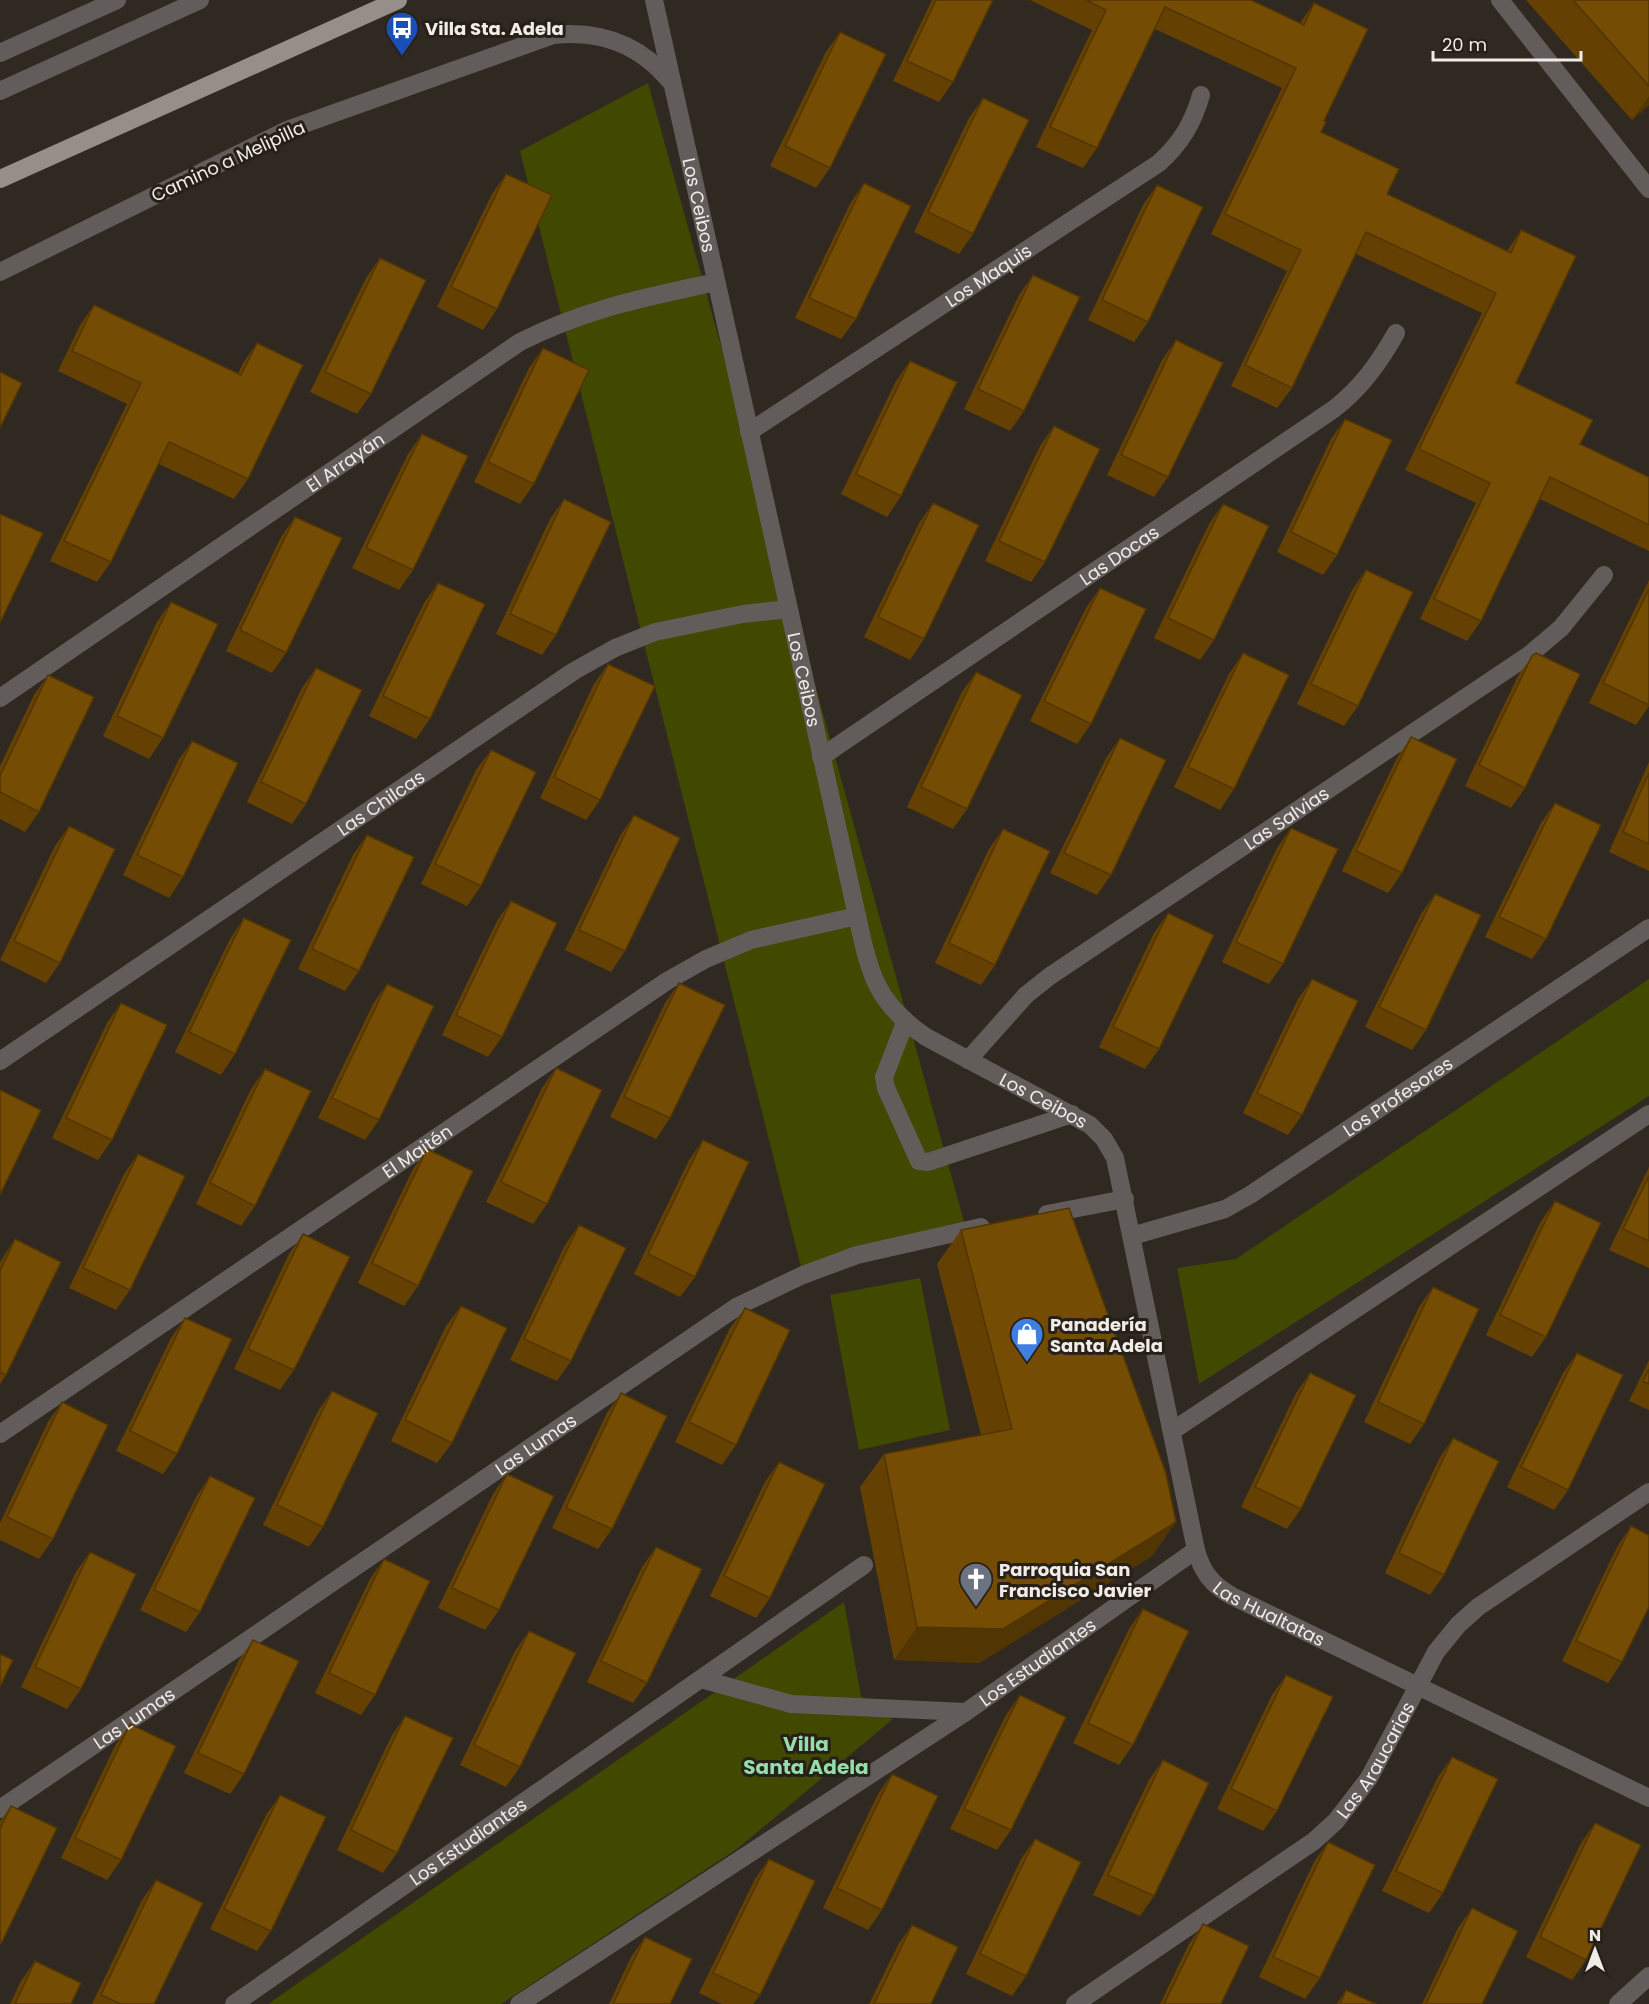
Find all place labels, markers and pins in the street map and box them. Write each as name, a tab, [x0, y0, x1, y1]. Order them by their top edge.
bus stop icon: Villa Sta. Adela	[384, 10, 420, 57]
place label: Villa Sta. Adela	[425, 16, 564, 41]
place label: Panadería Santa Adela	[1050, 1312, 1163, 1358]
shop icon: Panadería Santa Adela	[1009, 1316, 1045, 1363]
place label: Parroquia San Francisco Javier	[999, 1557, 1152, 1603]
church icon: Parroquia San Francisco Javier	[958, 1561, 994, 1608]

